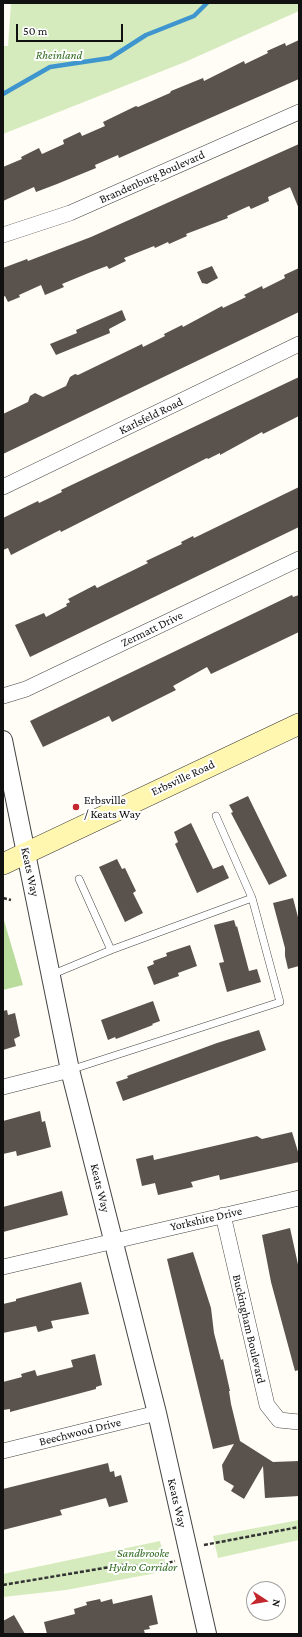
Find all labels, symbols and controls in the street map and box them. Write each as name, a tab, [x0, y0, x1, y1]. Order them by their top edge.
scale bar	[18, 16, 125, 42]
text: 50 m	[23, 24, 47, 38]
park label: Rheinland	[36, 48, 82, 62]
street label: Brandenburg Boulevard	[97, 147, 207, 207]
street label: Karlsfeld Road	[117, 394, 185, 438]
street label: Zermatt Drive	[119, 608, 185, 650]
street label: Erbsville Road	[149, 757, 217, 799]
place label: Erbsville / Keats Way	[84, 793, 140, 821]
marker: Erbsville / Keats Way	[71, 802, 81, 812]
street label: Keats Way	[18, 846, 42, 898]
street label: Keats Way	[87, 1162, 113, 1214]
street label: Yorkshire Drive	[169, 1204, 243, 1234]
street label: Buckingham Boulevard	[229, 1273, 269, 1385]
street label: Beechwood Drive	[38, 1415, 122, 1449]
street label: Keats Way	[164, 1477, 190, 1529]
park label: Sandbrooke Hydro Corridor	[109, 1546, 177, 1574]
north arrow	[246, 1581, 286, 1621]
text: N	[270, 1598, 283, 1608]

